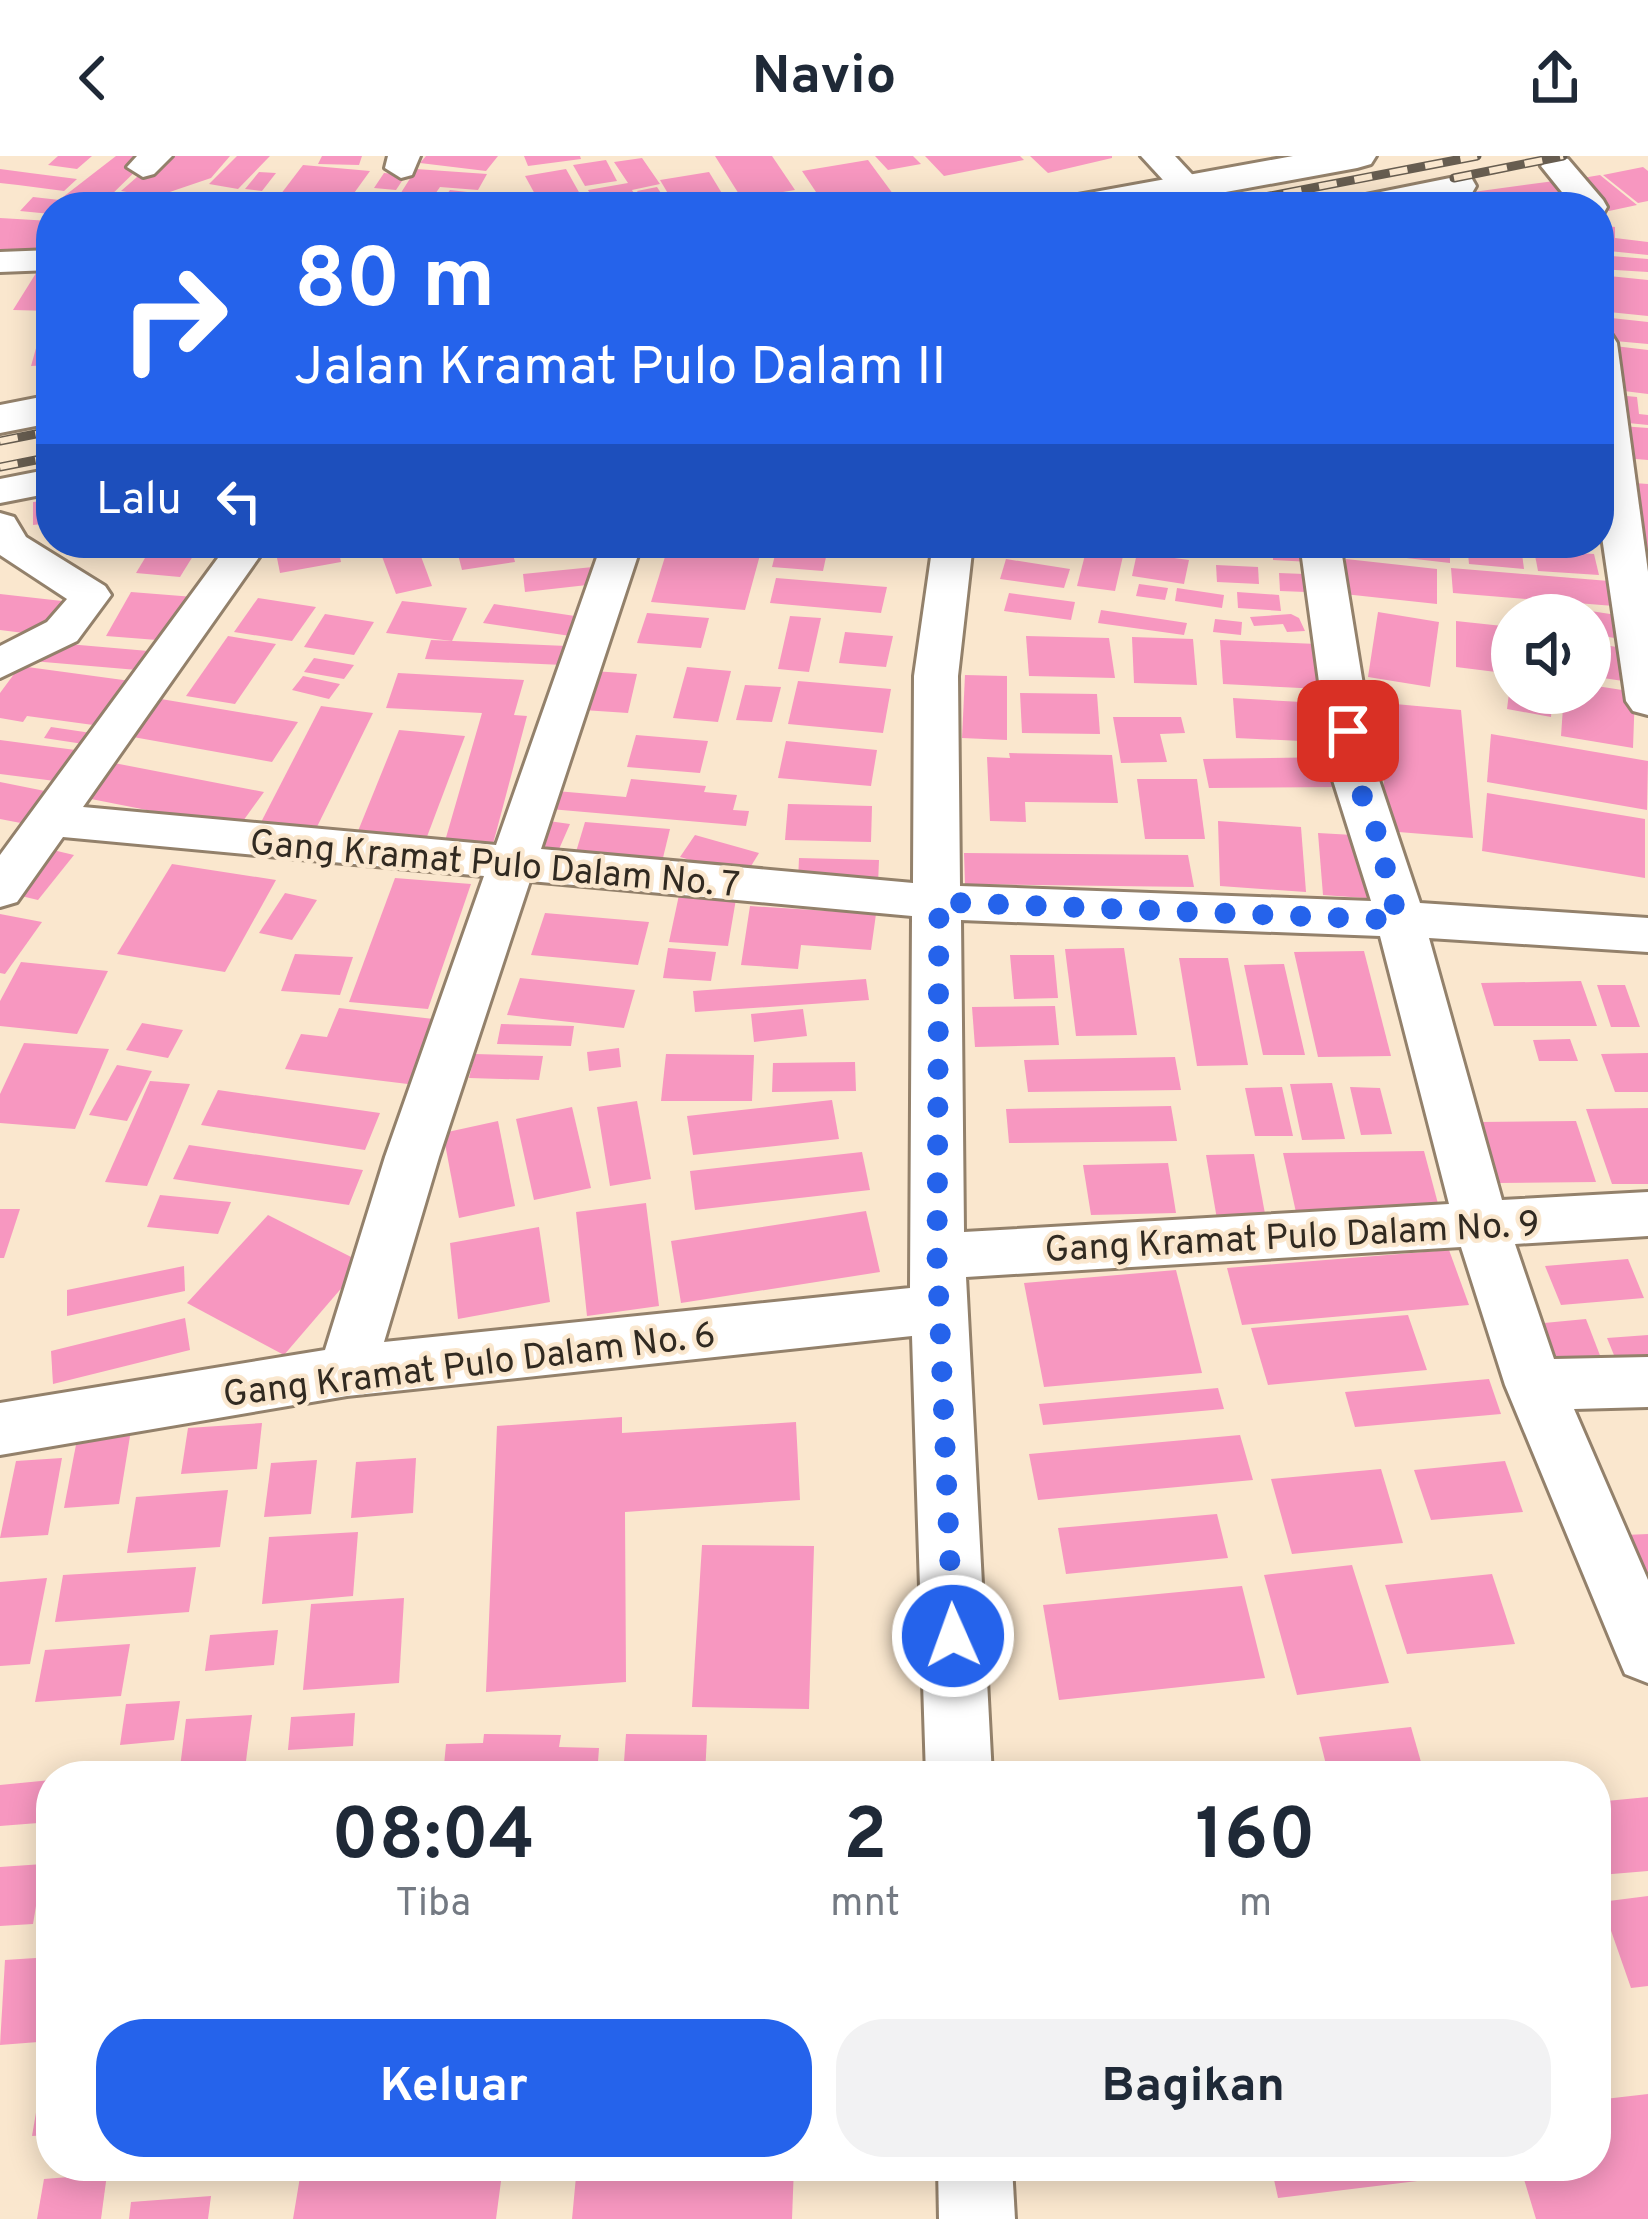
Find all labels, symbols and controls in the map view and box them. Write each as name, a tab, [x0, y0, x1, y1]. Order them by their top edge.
text: Navio	[752, 44, 896, 113]
icon: back	[60, 45, 126, 111]
icon: share	[1522, 45, 1588, 111]
text: 80 m	[294, 231, 495, 337]
icon: right	[96, 240, 252, 396]
text: Jalan Kramat Pulo Dalam II	[294, 335, 946, 404]
icon: left	[206, 468, 272, 534]
text: Lalu	[96, 473, 182, 530]
map controls	[1491, 594, 1611, 714]
button: sound	[1491, 594, 1611, 714]
pin	[1297, 680, 1399, 782]
icon: arrive	[1315, 698, 1381, 764]
street label: Gang Kramat Pulo Dalam No. 7	[248, 822, 742, 910]
street label: Gang Kramat Pulo Dalam No. 9	[1043, 1203, 1541, 1275]
street label: Gang Kramat Pulo Dalam No. 6	[221, 1314, 718, 1420]
position arrow	[890, 1573, 1016, 1699]
text: 08:04	[331, 1793, 535, 1885]
text: 2	[843, 1793, 887, 1885]
text: 160	[1195, 1793, 1316, 1885]
text: Tiba	[395, 1881, 471, 1930]
text: mnt	[830, 1881, 900, 1930]
text: m	[1239, 1881, 1272, 1930]
button: Keluar	[96, 2019, 812, 2157]
button: Bagikan	[836, 2019, 1551, 2157]

